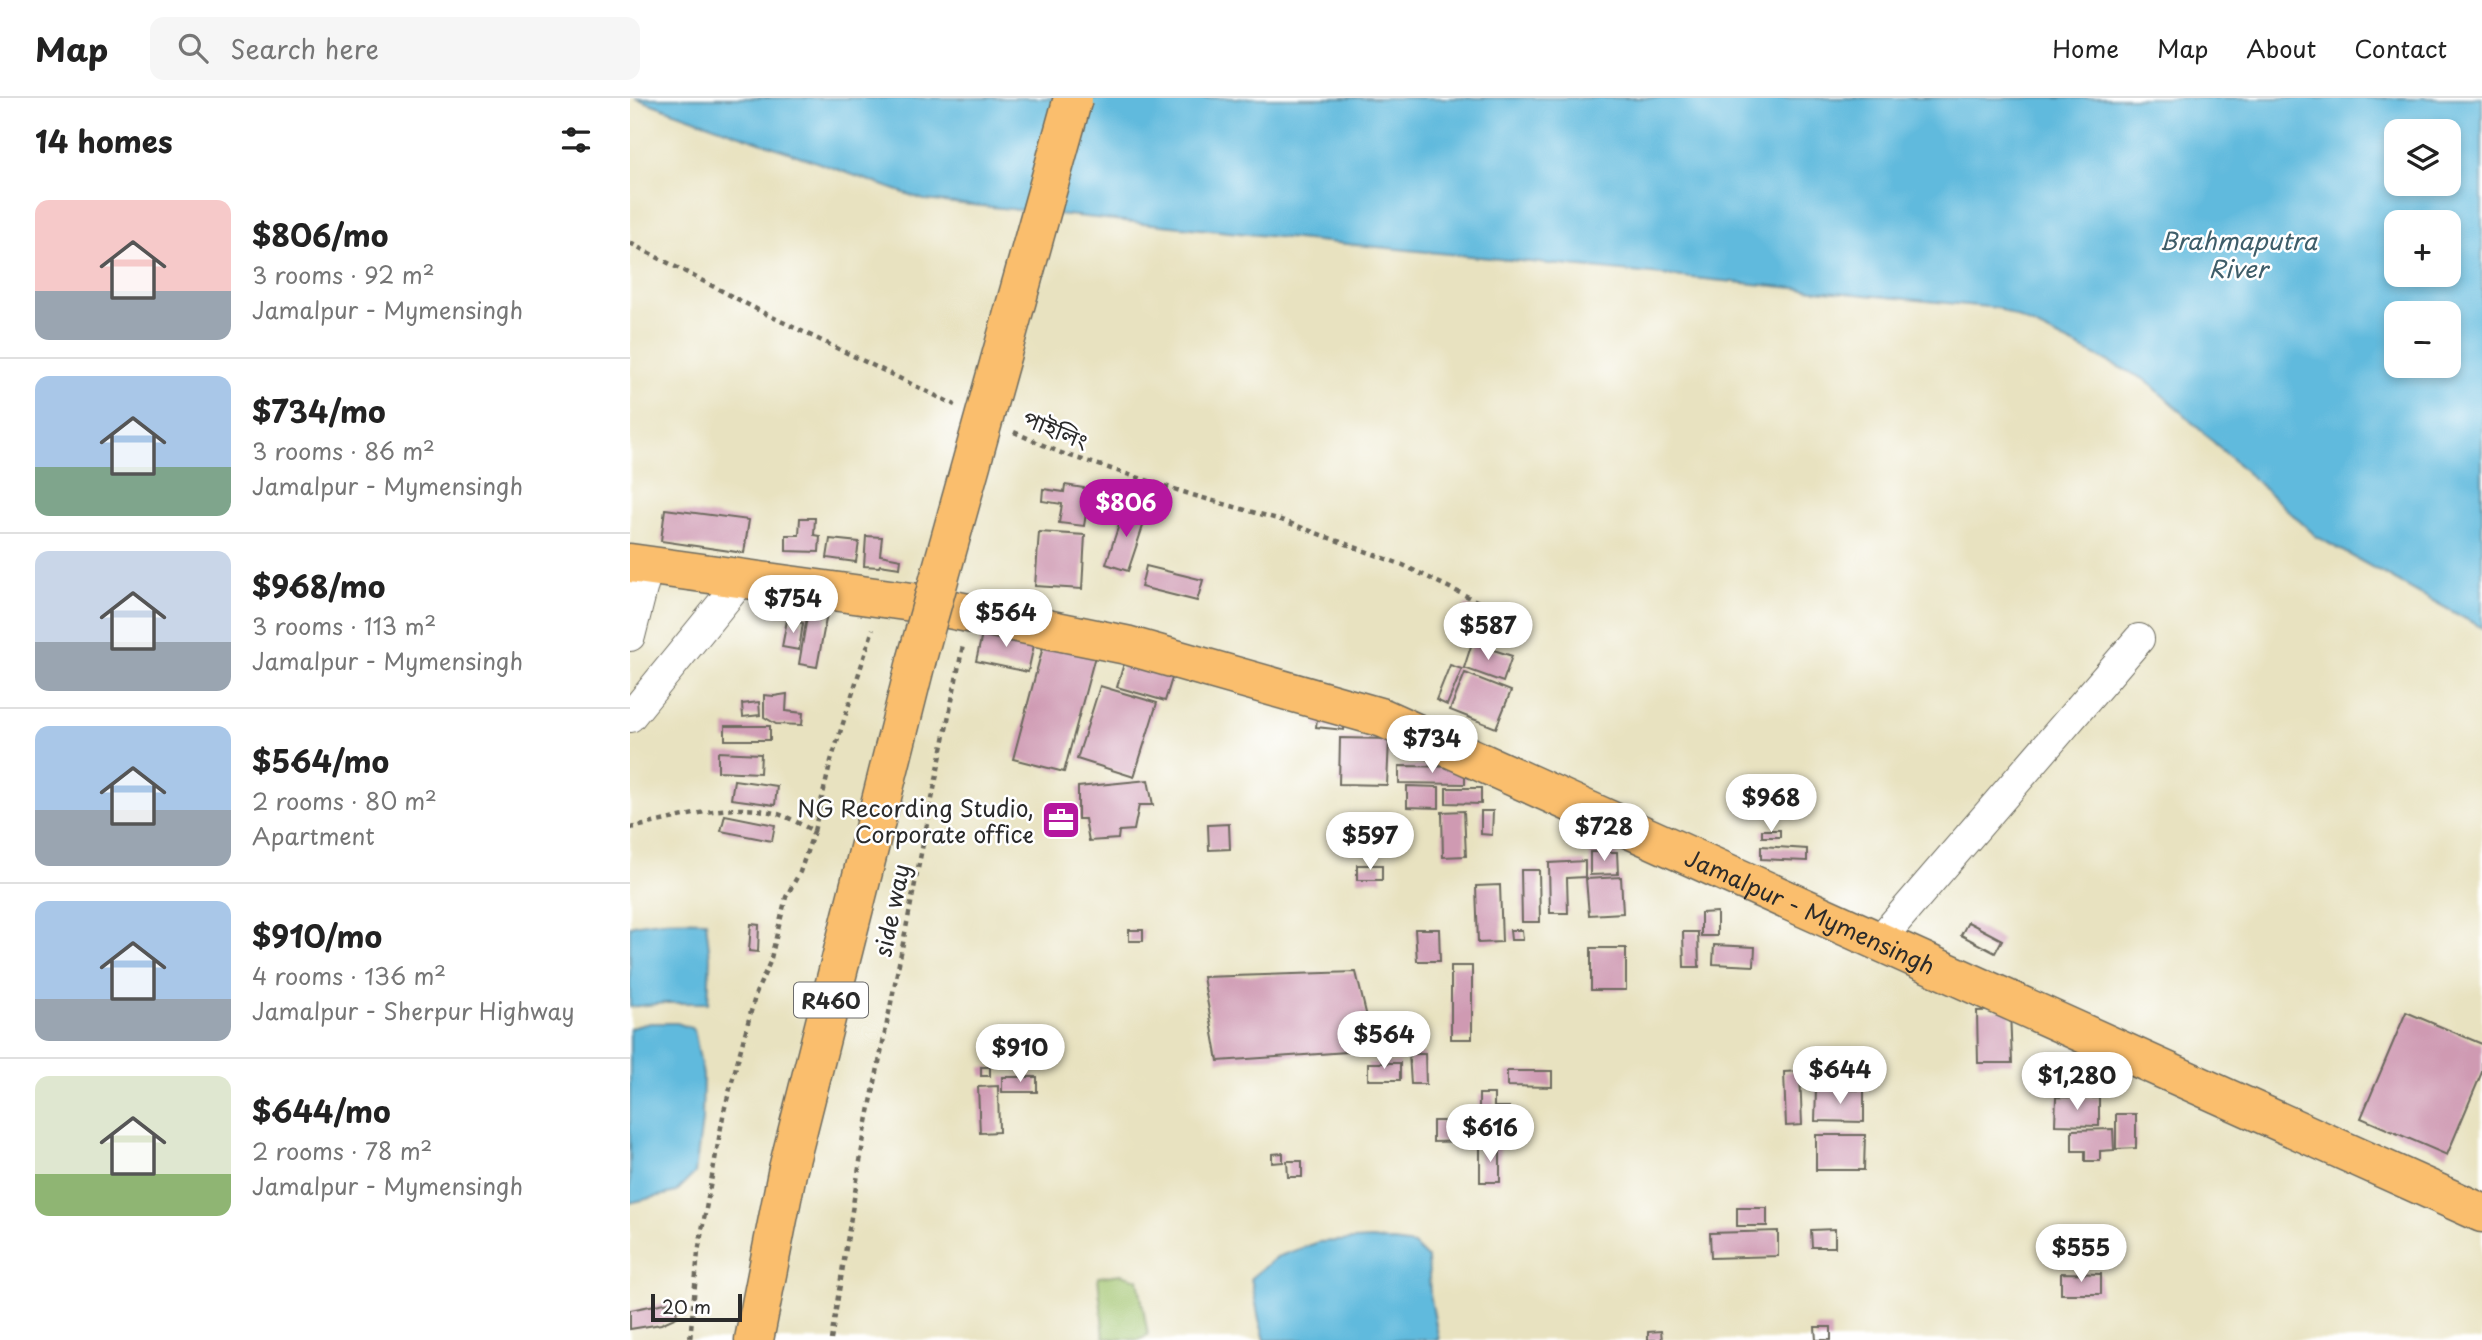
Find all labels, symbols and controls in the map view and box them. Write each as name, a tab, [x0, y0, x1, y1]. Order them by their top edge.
search box	[150, 17, 640, 80]
text: Map	[35, 23, 108, 73]
icon: search	[174, 29, 212, 67]
text: Search here	[230, 29, 379, 68]
text: Home	[2052, 30, 2119, 66]
text: Map	[2157, 30, 2208, 66]
text: About	[2246, 30, 2316, 66]
text: Contact	[2354, 30, 2447, 66]
text: 14 homes	[35, 118, 173, 163]
map controls	[2384, 119, 2461, 378]
button: layers	[2384, 119, 2461, 196]
icon: filters	[557, 121, 595, 159]
button: +	[2384, 210, 2461, 287]
text: $806/mo	[252, 212, 388, 257]
water label: Brahmaputra River	[2159, 222, 2318, 286]
icon: home	[91, 228, 175, 312]
text: 3 rooms · 92 m²	[252, 257, 435, 292]
text: Jamalpur - Mymensingh	[252, 292, 523, 327]
button: −	[2384, 301, 2461, 378]
text: $734/mo	[252, 388, 386, 433]
street label: পাইলিং	[1018, 400, 1094, 458]
icon: home	[91, 404, 175, 488]
text: 3 rooms · 86 m²	[252, 433, 435, 468]
text: Jamalpur - Mymensingh	[252, 468, 523, 503]
pin: $806	[1085, 480, 1167, 539]
text: $806	[1096, 484, 1156, 519]
text: $968/mo	[252, 563, 385, 608]
pin: $754	[752, 575, 834, 635]
icon: home	[91, 579, 175, 663]
text: $754	[764, 580, 822, 615]
pin: $564	[965, 589, 1047, 649]
text: $564	[975, 594, 1037, 629]
pin: $587	[1447, 602, 1529, 662]
text: $587	[1460, 607, 1516, 642]
text: 3 rooms · 113 m²	[252, 608, 436, 643]
text: Jamalpur - Mymensingh	[252, 643, 523, 678]
pin: $734	[1391, 716, 1473, 775]
text: $734	[1403, 720, 1461, 755]
text: $564/mo	[252, 738, 389, 783]
icon: home	[91, 754, 175, 838]
pin: $968	[1730, 774, 1812, 834]
text: $968	[1742, 779, 1800, 814]
text: 2 rooms · 80 m²	[252, 783, 437, 818]
place label: NG Recording Studio, Corporate office	[797, 790, 1034, 851]
office icon: NG Recording Studio, Corporate office	[1040, 799, 1082, 841]
pin: $728	[1563, 804, 1645, 863]
text: $728	[1575, 808, 1633, 843]
pin: $597	[1329, 812, 1411, 872]
text: $597	[1342, 817, 1398, 852]
text: Apartment	[252, 818, 375, 853]
street label: Jamalpur - Mymensingh	[1680, 839, 1941, 982]
street label: side way	[864, 860, 918, 960]
text: $910/mo	[252, 913, 382, 958]
icon: home	[91, 929, 175, 1013]
text: 4 rooms · 136 m²	[252, 958, 446, 993]
road number: R460	[794, 982, 868, 1018]
text: Jamalpur - Sherpur Highway	[252, 993, 574, 1028]
pin: $564	[1343, 1012, 1425, 1071]
text: $564	[1353, 1016, 1415, 1051]
pin: $910	[979, 1024, 1061, 1084]
text: $910	[992, 1029, 1048, 1064]
pin: $644	[1799, 1046, 1881, 1106]
text: $644	[1809, 1051, 1871, 1086]
pin: $1,280	[2020, 1052, 2134, 1112]
text: $1,280	[2038, 1057, 2116, 1092]
text: $644/mo	[252, 1088, 391, 1133]
icon: home	[91, 1104, 175, 1188]
pin: $616	[1449, 1104, 1531, 1164]
text: $616	[1462, 1109, 1518, 1144]
text: 2 rooms · 78 m²	[252, 1133, 432, 1168]
text: Jamalpur - Mymensingh	[252, 1168, 523, 1203]
pin: $555	[2040, 1224, 2122, 1284]
text: $555	[2052, 1229, 2110, 1264]
scale bar	[651, 1291, 742, 1323]
text: 20 m	[662, 1292, 711, 1320]

